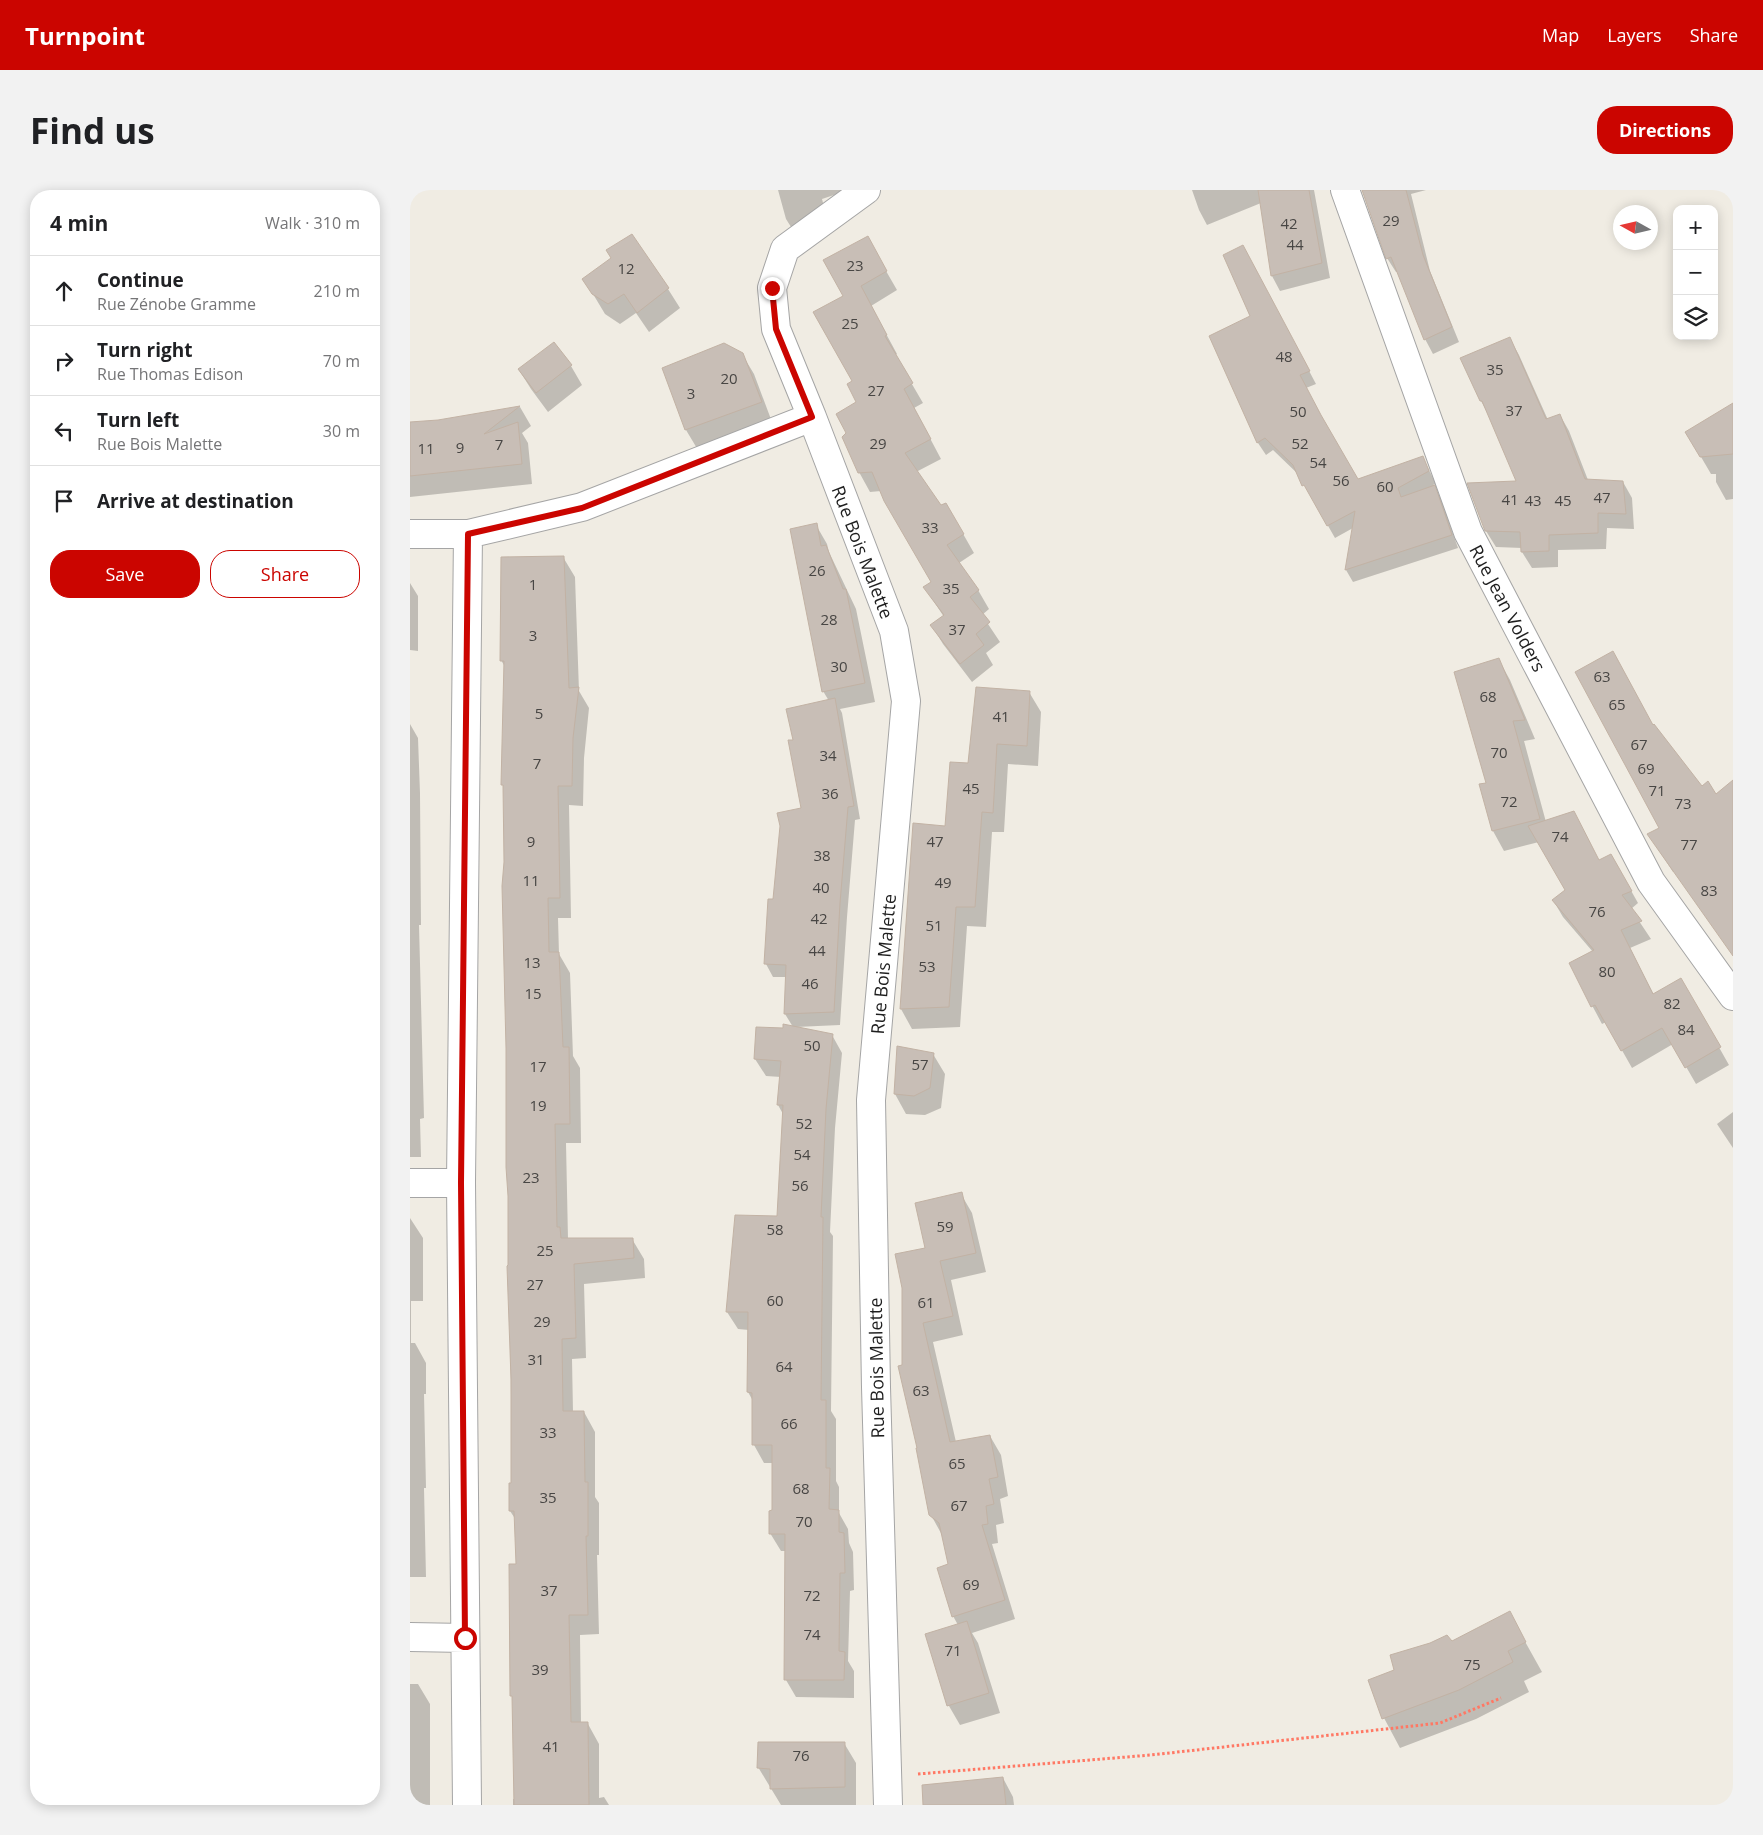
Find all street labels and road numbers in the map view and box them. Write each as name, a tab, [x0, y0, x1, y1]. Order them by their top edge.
street label: Rue Bois Malette	[827, 482, 899, 622]
street label: Rue Jean Volders	[1464, 540, 1552, 676]
street label: Rue Bois Malette	[865, 893, 901, 1035]
street label: Rue Bois Malette	[863, 1297, 889, 1439]

